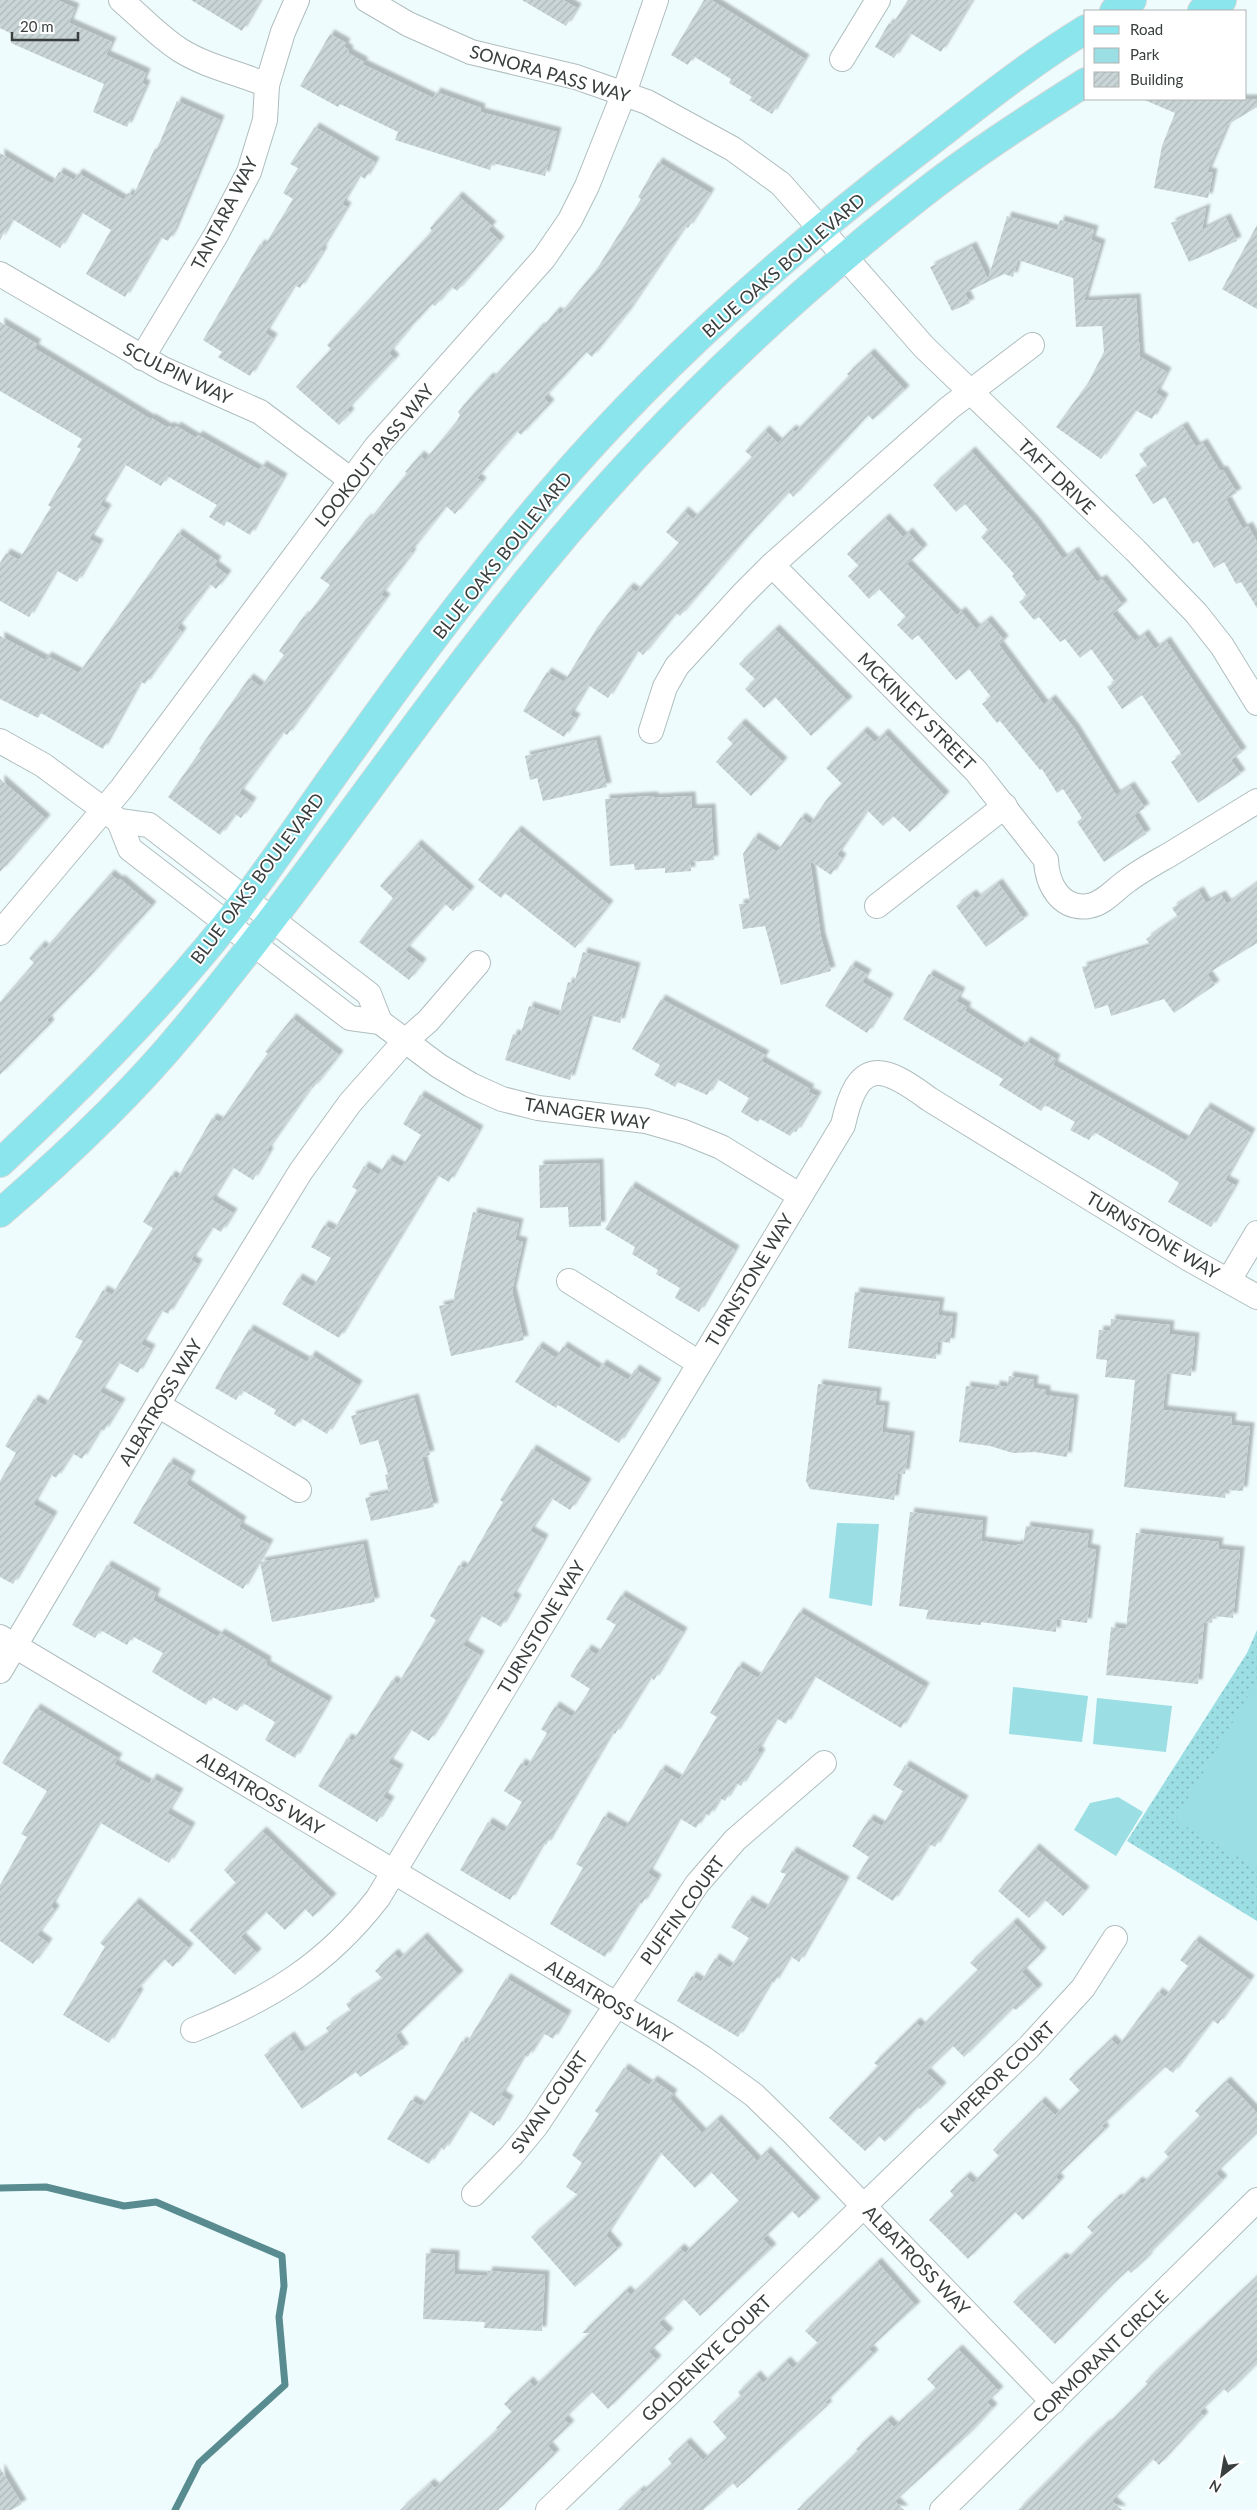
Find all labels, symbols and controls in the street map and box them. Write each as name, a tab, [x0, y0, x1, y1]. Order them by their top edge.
scale bar	[12, 10, 79, 42]
legend	[1084, 10, 1247, 100]
text: 20 m	[20, 17, 54, 35]
text: Road	[1130, 20, 1163, 38]
street label: SONORA PASS WAY	[467, 40, 633, 107]
text: Park	[1130, 45, 1160, 63]
text: Building	[1130, 70, 1183, 88]
street label: TANTARA WAY	[186, 152, 262, 273]
street label: BLUE OAKS BOULEVARD	[697, 188, 869, 342]
street label: SCULPIN WAY	[120, 337, 237, 409]
street label: LOOKOUT PASS WAY	[310, 379, 439, 531]
street label: TAFT DRIVE	[1014, 434, 1100, 518]
street label: BLUE OAKS BOULEVARD	[428, 467, 576, 643]
street label: MCKINLEY STREET	[854, 648, 981, 775]
street label: BLUE OAKS BOULEVARD	[185, 788, 329, 968]
street label: TANAGER WAY	[523, 1092, 652, 1134]
street label: TURNSTONE WAY	[1082, 1187, 1224, 1284]
street label: TURNSTONE WAY	[701, 1209, 798, 1351]
street label: ALBATROSS WAY	[114, 1334, 207, 1469]
street label: TURNSTONE WAY	[493, 1556, 590, 1698]
street label: ALBATROSS WAY	[194, 1747, 329, 1840]
street label: PUFFIN COURT	[635, 1851, 729, 1969]
street label: ALBATROSS WAY	[542, 1955, 677, 2048]
street label: EMPEROR COURT	[935, 2017, 1059, 2137]
street label: SWAN COURT	[506, 2047, 592, 2157]
street label: ALBATROSS WAY	[859, 2201, 975, 2320]
street label: CORMORANT CIRCLE	[1027, 2285, 1173, 2427]
street label: GOLDENEYE COURT	[636, 2290, 776, 2426]
north arrow	[1197, 2450, 1247, 2500]
text: N	[1206, 2477, 1224, 2497]

